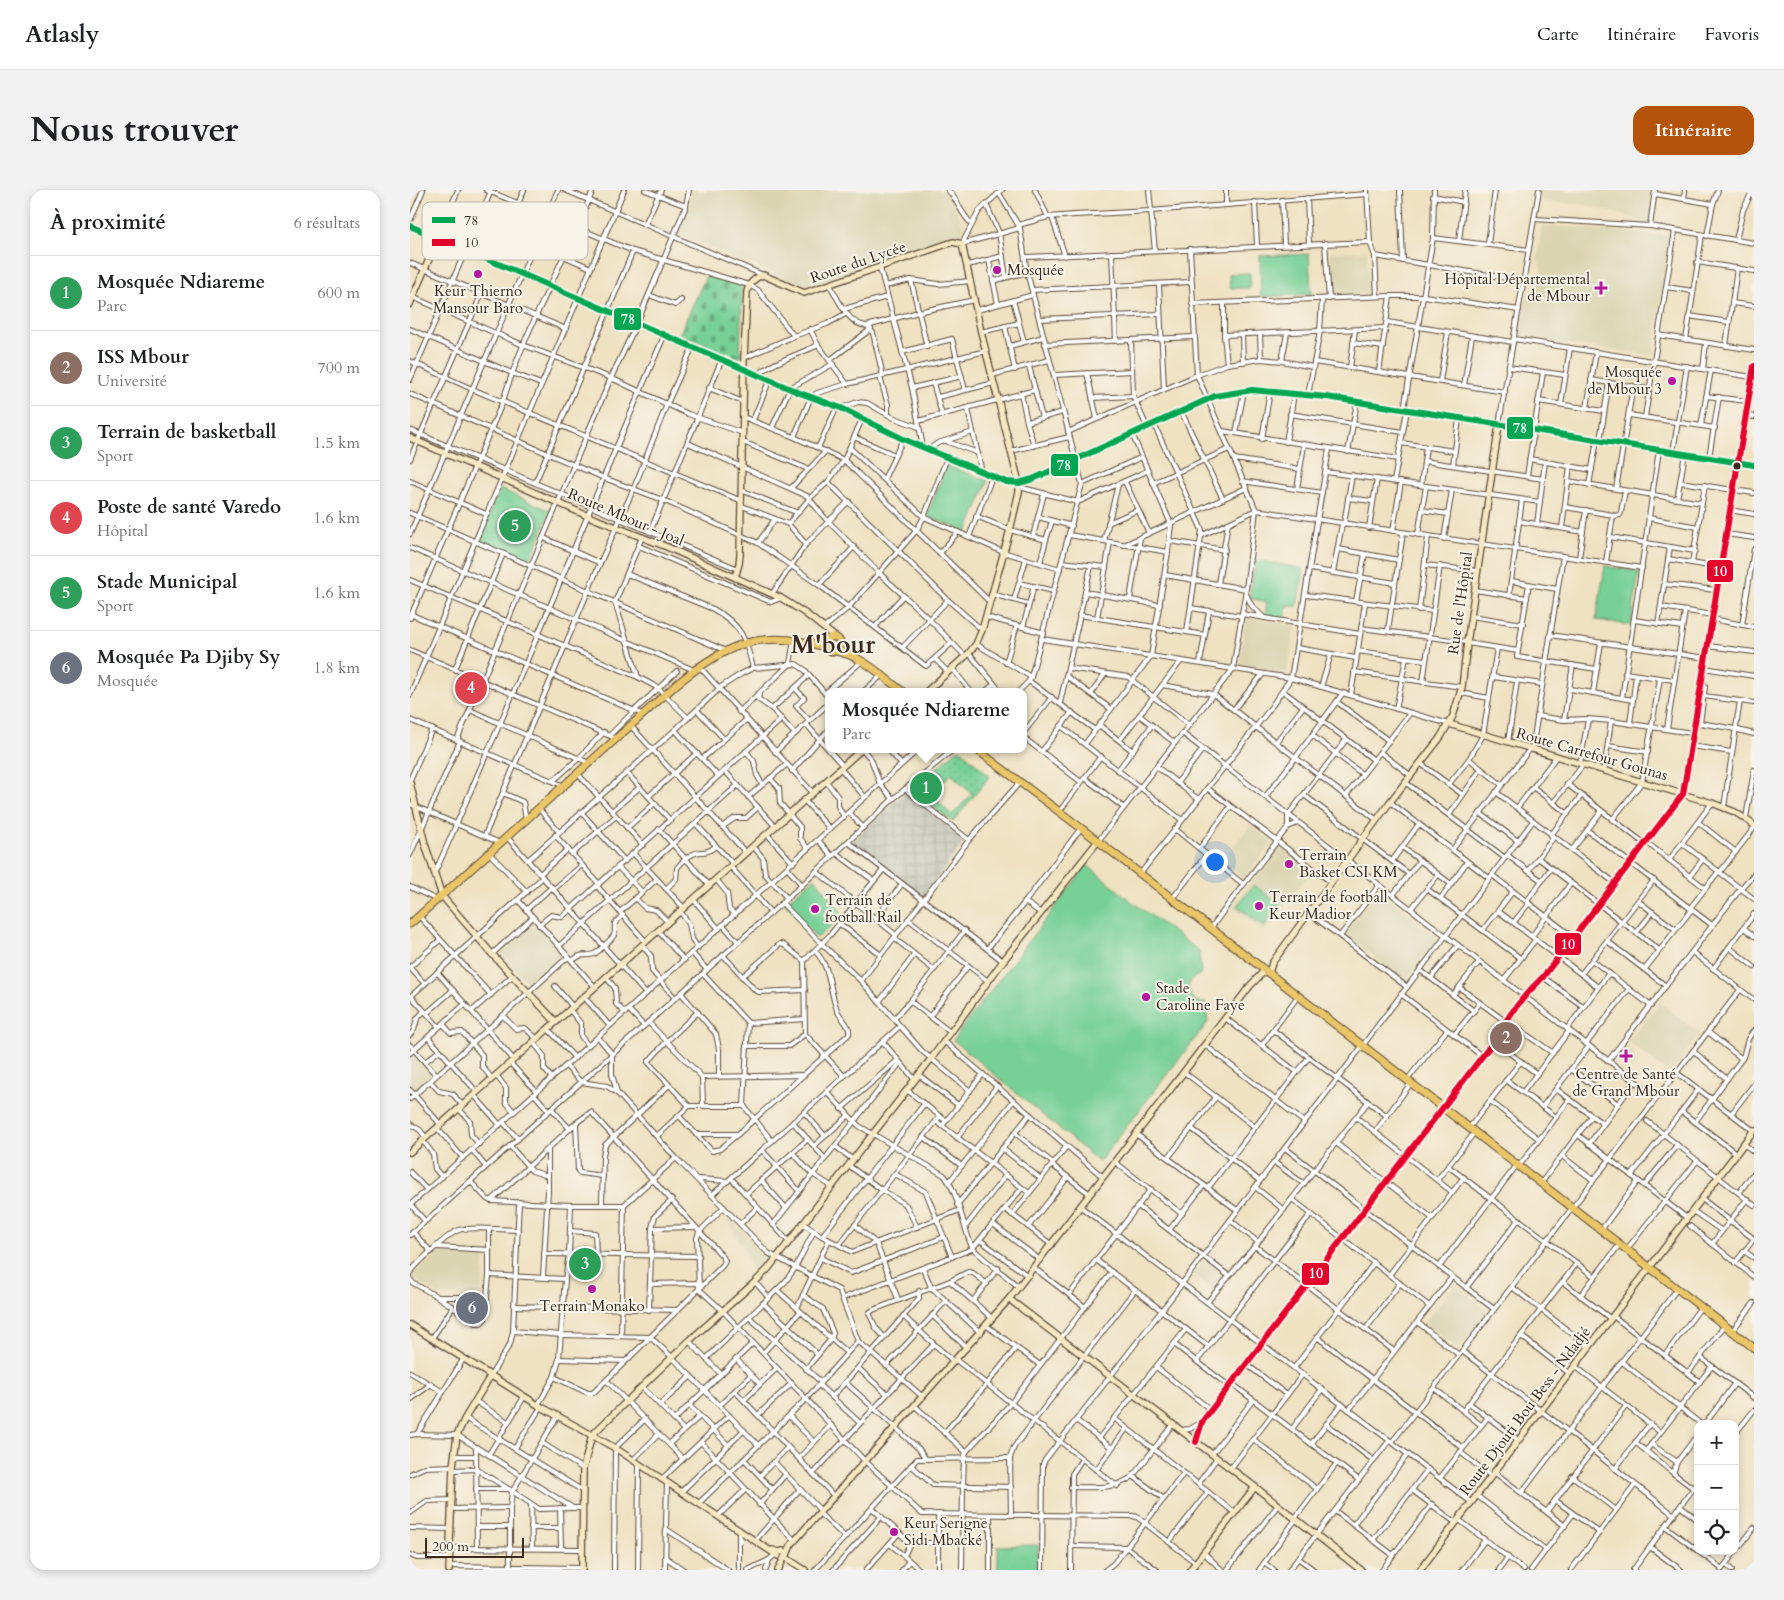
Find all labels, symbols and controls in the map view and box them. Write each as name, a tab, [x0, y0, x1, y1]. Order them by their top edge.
text: Atlasly	[25, 18, 99, 51]
text: Carte	[1537, 22, 1579, 47]
text: Itinéraire	[1607, 22, 1676, 47]
text: Favoris	[1704, 22, 1759, 47]
text: Nous trouver	[30, 106, 238, 154]
button: Itinéraire	[1633, 106, 1754, 155]
legend	[422, 202, 588, 260]
text: À proximité	[50, 208, 166, 237]
text: 78	[464, 211, 478, 230]
text: 6 résultats	[294, 212, 360, 234]
text: 10	[464, 233, 478, 252]
street label: Route du Lycée	[807, 236, 909, 288]
place label: Mosquée	[1007, 260, 1064, 280]
marker: Mosquée	[991, 264, 1003, 276]
marker: Keur Thierno Mansour Baro	[472, 268, 484, 280]
text: Mosquée Ndiareme	[97, 269, 265, 295]
place label: Hôpital Départemental de Mbour	[1445, 269, 1591, 306]
place label: Keur Thierno Mansour Baro	[433, 281, 523, 318]
marker: Hôpital Départemental de Mbour	[1594, 281, 1608, 295]
text: 1	[62, 282, 70, 304]
text: 600 m	[318, 282, 360, 304]
text: Parc	[97, 295, 127, 317]
line badge: 78	[613, 307, 642, 331]
text: 78	[621, 310, 635, 329]
text: ISS Mbour	[97, 344, 189, 370]
text: 2	[62, 357, 70, 379]
text: 700 m	[318, 357, 360, 379]
place label: Mosquée de Mbour 3	[1587, 362, 1662, 399]
text: Université	[97, 370, 167, 392]
marker: Mosquée de Mbour 3	[1666, 375, 1678, 387]
line badge: 78	[1506, 416, 1534, 440]
text: Terrain de basketball	[97, 419, 276, 445]
text: 78	[1513, 419, 1527, 438]
text: 3	[62, 432, 70, 454]
text: 1.5 km	[313, 432, 360, 454]
text: Sport	[97, 445, 133, 467]
line badge: 78	[1050, 453, 1079, 477]
text: 78	[1057, 456, 1071, 475]
unlabelled marker	[1732, 461, 1742, 471]
street label: Route Mbour - Joal	[565, 483, 687, 551]
text: Poste de santé Varedo	[97, 494, 281, 520]
text: 4	[62, 507, 70, 529]
text: 1.6 km	[313, 507, 360, 529]
pin: 5	[499, 507, 531, 545]
text: Hôpital	[97, 520, 148, 542]
street label: Rue de l'Hôpital	[1443, 550, 1477, 656]
line badge: 10	[1706, 559, 1734, 583]
text: 10	[1713, 562, 1727, 581]
text: Stade Municipal	[97, 569, 237, 595]
text: 5	[62, 582, 70, 604]
text: 1.6 km	[313, 582, 360, 604]
text: Sport	[97, 595, 133, 617]
district label: M'bour	[791, 628, 876, 662]
text: Mosquée Pa Djiby Sy	[97, 644, 280, 670]
text: 6	[62, 657, 70, 679]
text: 1.8 km	[313, 657, 360, 679]
pin: 4	[455, 669, 487, 707]
text: Mosquée	[97, 670, 158, 692]
popup	[825, 688, 1027, 753]
text: Mosquée Ndiareme	[842, 697, 1010, 723]
text: Parc	[842, 723, 871, 745]
street label: Route Carrefour Gounas	[1514, 723, 1670, 785]
pin: 1	[910, 769, 942, 807]
place label: Terrain Basket CSI KM	[1299, 845, 1398, 882]
your location	[1202, 849, 1228, 875]
marker: Terrain Basket CSI KM	[1283, 858, 1295, 870]
place label: Terrain de football Keur Madior	[1269, 887, 1388, 924]
place label: Terrain de football Rail	[825, 890, 902, 927]
marker: Terrain de football Keur Madior	[1253, 900, 1265, 912]
marker: Terrain de football Rail	[809, 903, 821, 915]
line badge: 10	[1554, 932, 1582, 956]
text: 10	[1561, 935, 1575, 954]
place label: Stade Caroline Faye	[1156, 978, 1245, 1015]
marker: Stade Caroline Faye	[1140, 991, 1152, 1003]
pin: 2	[1490, 1019, 1522, 1057]
marker: Centre de Santé de Grand Mbour	[1619, 1049, 1633, 1063]
place label: Centre de Santé de Grand Mbour	[1572, 1064, 1680, 1101]
pin: 3	[569, 1245, 601, 1283]
line badge: 10	[1301, 1262, 1330, 1286]
text: 10	[1309, 1264, 1323, 1283]
marker: Terrain Monako	[586, 1283, 598, 1295]
pin: 6	[456, 1289, 488, 1327]
place label: Terrain Monako	[539, 1296, 645, 1316]
street label: Route Djouti Bou Bess - Ndadjé	[1455, 1322, 1595, 1500]
map controls	[1694, 1420, 1739, 1555]
button: +	[1694, 1420, 1739, 1465]
button: −	[1694, 1465, 1739, 1510]
button: locate	[1694, 1510, 1739, 1555]
place label: Keur Serigne Sidi Mbacké	[904, 1513, 988, 1550]
marker: Keur Serigne Sidi Mbacké	[888, 1526, 900, 1538]
scale bar	[425, 1535, 524, 1558]
text: 200 m	[432, 1537, 469, 1556]

